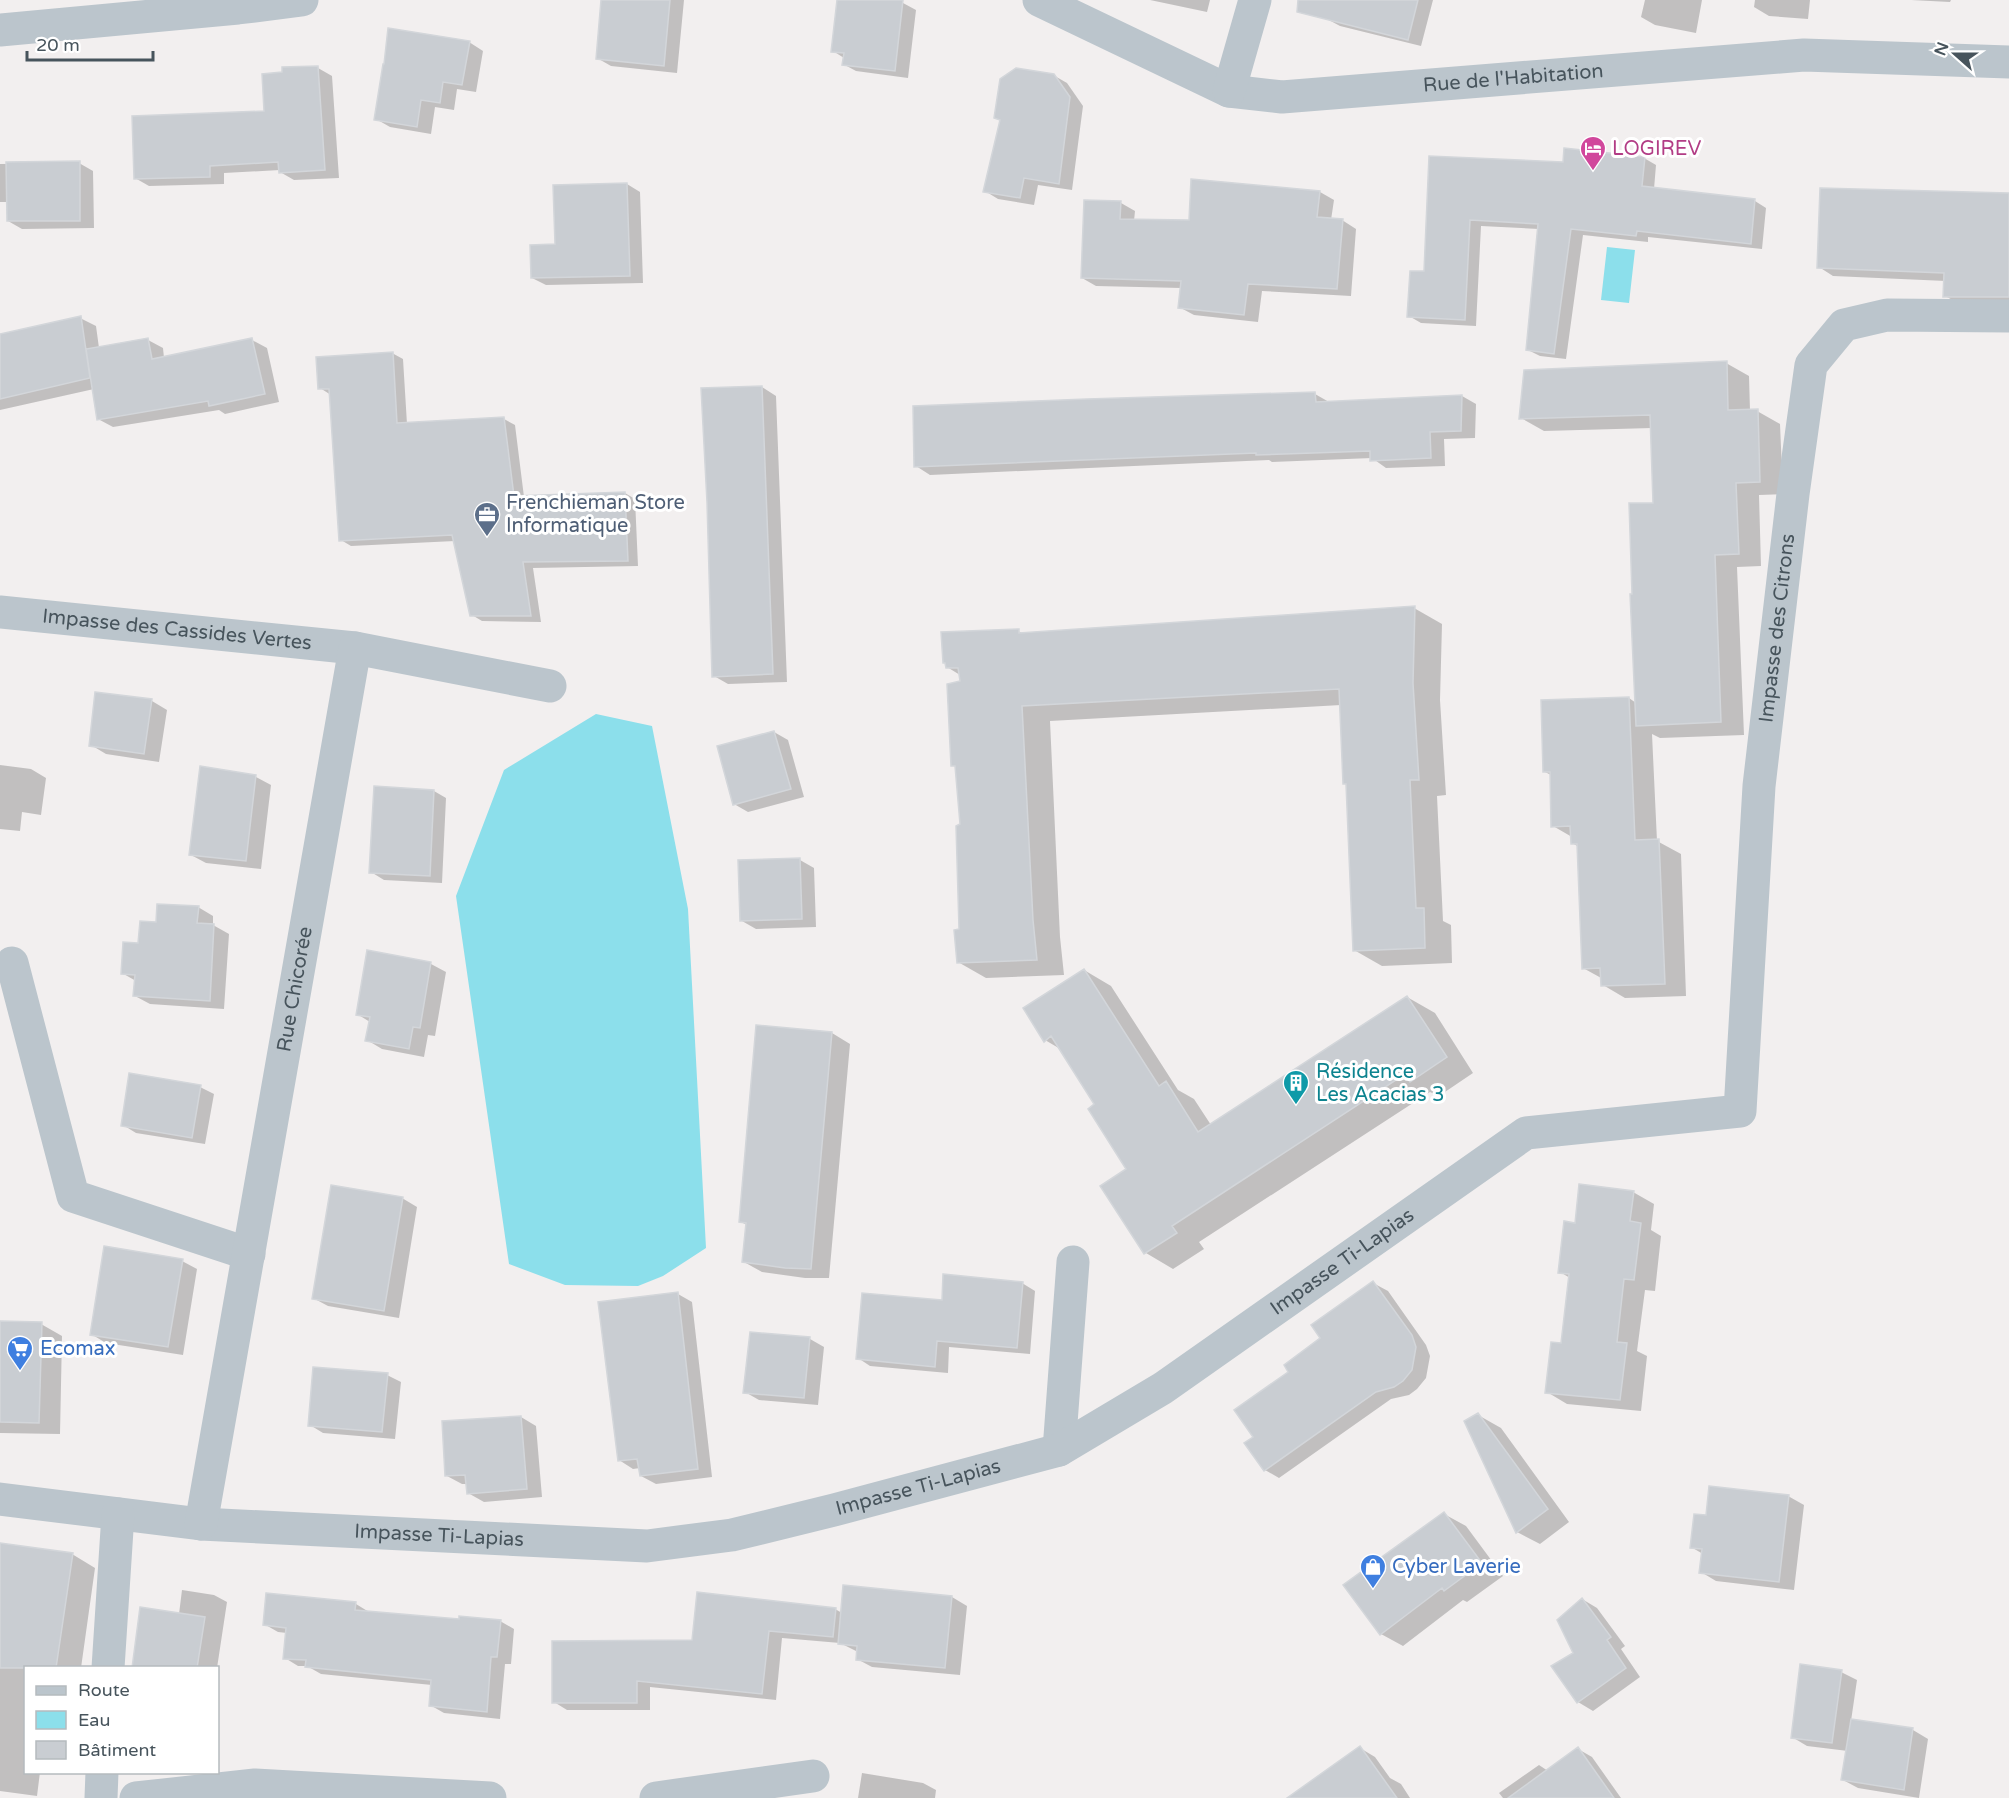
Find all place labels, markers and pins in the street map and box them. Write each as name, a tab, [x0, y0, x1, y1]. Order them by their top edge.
hotel icon: LOGIREV	[1578, 134, 1608, 172]
place label: LOGIREV	[1612, 137, 1702, 161]
place label: Frenchieman Store Informatique	[506, 491, 685, 538]
office icon: Frenchieman Store Informatique	[472, 500, 502, 538]
place label: Résidence Les Acacias 3	[1316, 1060, 1444, 1107]
building icon: Résidence Les Acacias 3	[1281, 1068, 1311, 1106]
supermarket icon: Ecomax	[5, 1334, 35, 1372]
place label: Ecomax	[40, 1337, 116, 1361]
shop icon: Cyber Laverie	[1358, 1552, 1388, 1590]
place label: Cyber Laverie	[1392, 1555, 1521, 1579]

